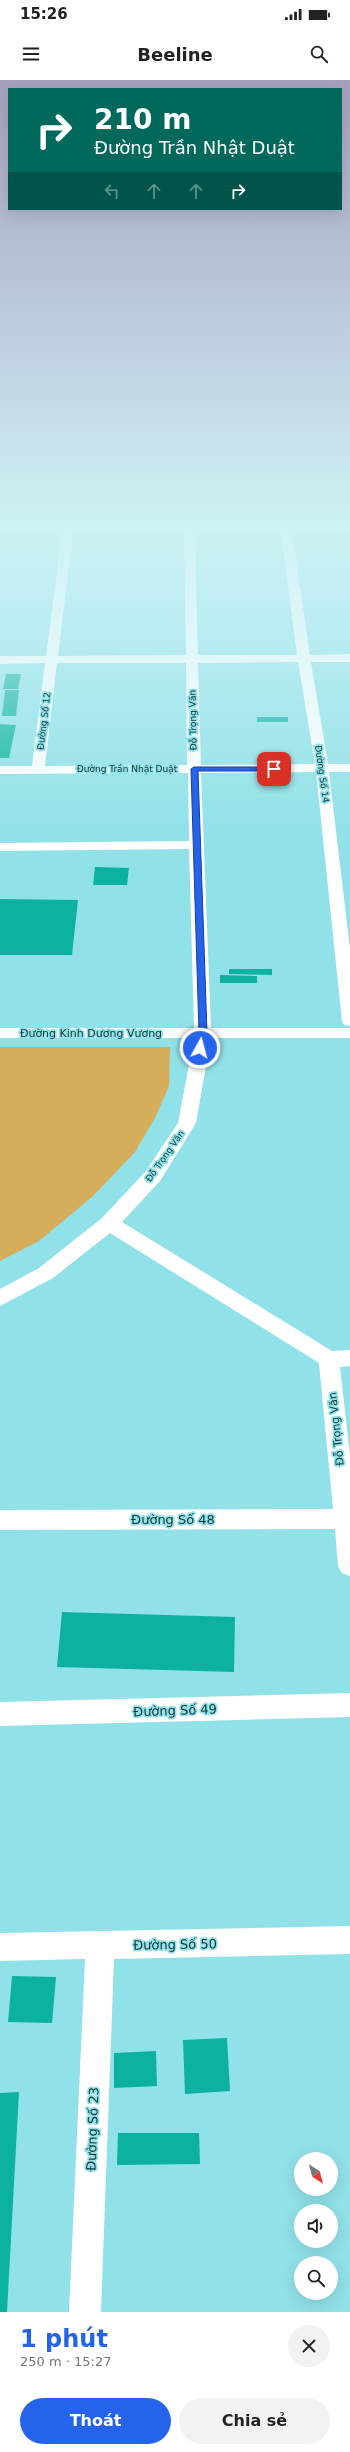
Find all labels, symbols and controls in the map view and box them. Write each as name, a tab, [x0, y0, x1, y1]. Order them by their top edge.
text: 15:26	[20, 5, 68, 23]
icon: menu	[20, 43, 42, 65]
icon: search	[308, 43, 330, 65]
text: Beeline	[137, 44, 213, 65]
text: 210 m	[94, 103, 191, 136]
icon: right	[28, 104, 80, 156]
text: Đường Trần Nhật Duật	[94, 137, 295, 158]
icon: left	[101, 180, 123, 202]
icon: ahead	[143, 180, 165, 202]
icon: ahead	[185, 180, 207, 202]
icon: right	[227, 180, 249, 202]
street label: Đỗ Trọng Văn	[187, 690, 199, 750]
street label: Đường Số 12	[36, 692, 52, 750]
street label: Đường Số 14	[313, 745, 331, 804]
pin	[257, 752, 291, 786]
icon: arrive	[263, 758, 285, 780]
street label: Đường Trần Nhật Duật	[77, 764, 178, 775]
street label: Đường Kinh Dương Vương	[20, 1027, 162, 1040]
position arrow	[179, 1027, 221, 1069]
street label: Đỗ Trọng Văn	[144, 1128, 186, 1184]
street label: Đỗ Trọng Văn	[326, 1392, 347, 1466]
street label: Đường Số 48	[131, 1512, 215, 1527]
street label: Đường Số 49	[133, 1702, 217, 1719]
street label: Đường Số 50	[133, 1936, 217, 1953]
street label: Đường Số 23	[84, 2087, 101, 2171]
north arrow	[294, 2152, 338, 2196]
map controls	[294, 2152, 338, 2300]
button: sound	[294, 2204, 338, 2248]
button: search	[294, 2256, 338, 2300]
text: 1 phút	[20, 2325, 108, 2353]
button: close	[288, 2325, 330, 2367]
text: 250 m · 15:27	[20, 2354, 111, 2369]
button: Thoát	[20, 2398, 171, 2444]
button: Chia sẻ	[179, 2398, 330, 2444]

